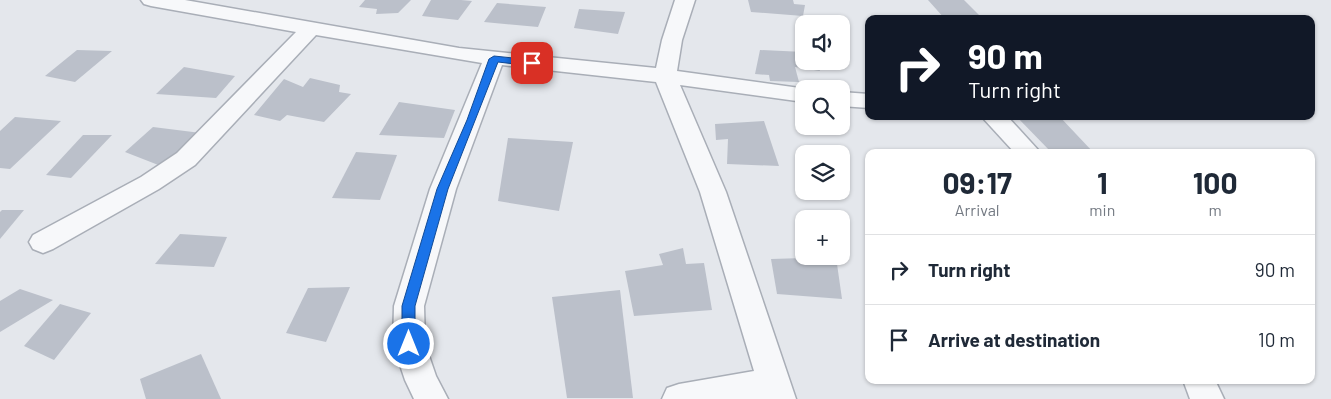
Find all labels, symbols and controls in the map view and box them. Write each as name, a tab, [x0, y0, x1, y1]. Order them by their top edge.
map controls	[795, 15, 850, 265]
button: sound	[795, 15, 850, 70]
text: 90 m	[968, 34, 1043, 76]
icon: right	[885, 35, 950, 100]
pin	[511, 42, 553, 84]
icon: arrive	[518, 49, 546, 77]
text: Turn right	[968, 76, 1061, 102]
button: search	[795, 80, 850, 135]
button: layers	[795, 145, 850, 200]
text: 09:17	[942, 164, 1012, 200]
text: 1	[1097, 164, 1108, 200]
text: 100	[1193, 164, 1238, 200]
text: Arrival	[955, 200, 1000, 219]
text: min	[1089, 200, 1115, 219]
text: m	[1209, 200, 1222, 219]
button: +	[795, 210, 850, 265]
icon: right	[885, 256, 913, 284]
text: Turn right	[928, 258, 1010, 281]
text: 90 m	[1255, 258, 1295, 281]
position arrow	[382, 317, 434, 369]
icon: arrive	[885, 326, 913, 354]
text: Arrive at destination	[928, 328, 1100, 351]
text: 10 m	[1258, 328, 1295, 351]

